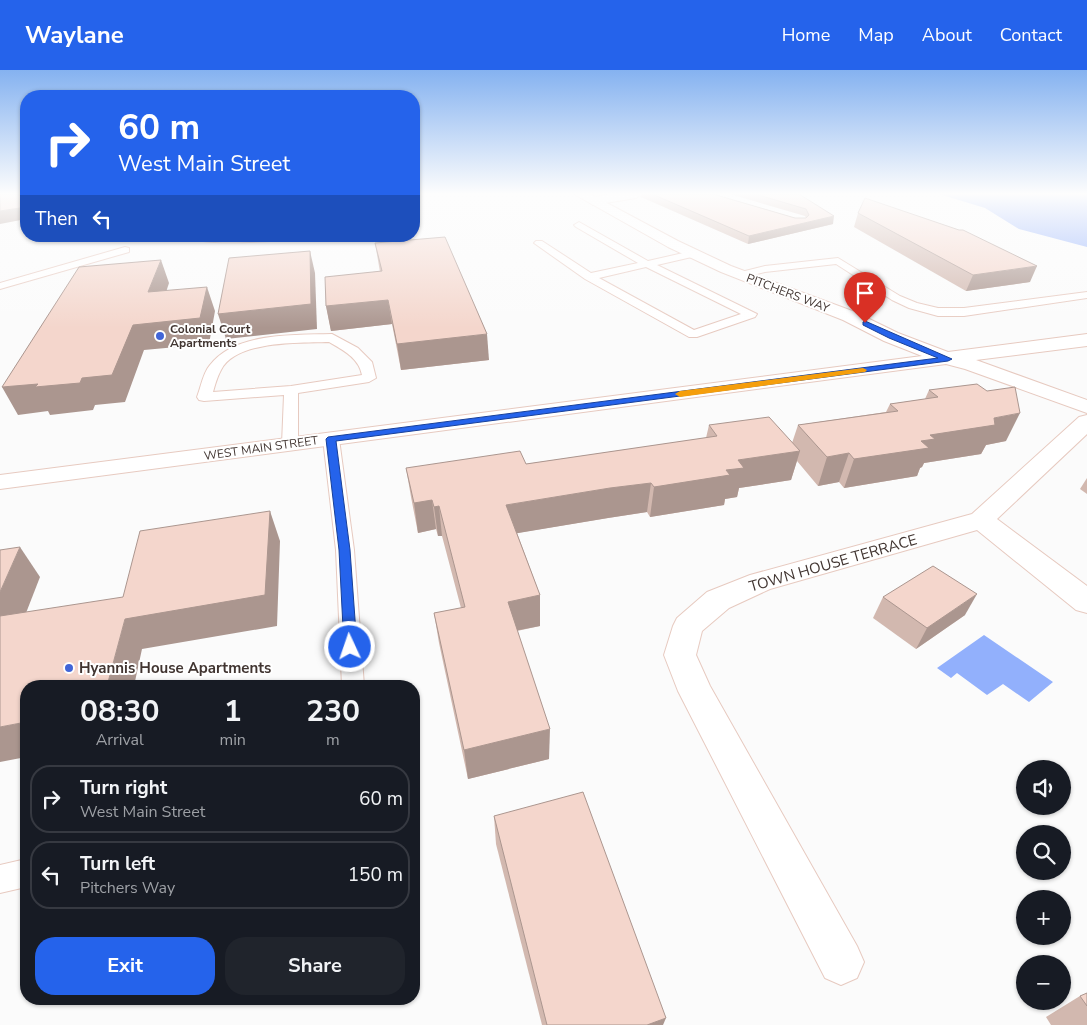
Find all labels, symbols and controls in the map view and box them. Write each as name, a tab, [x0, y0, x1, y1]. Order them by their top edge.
text: Waylane	[25, 19, 124, 51]
text: Home	[782, 23, 830, 47]
text: Map	[858, 23, 894, 47]
text: About	[922, 23, 972, 47]
text: Contact	[1000, 23, 1062, 47]
text: 60 m	[118, 104, 200, 151]
icon: right	[35, 110, 100, 175]
text: West Main Street	[118, 149, 290, 179]
icon: left	[88, 205, 116, 233]
text: Then	[35, 206, 78, 232]
street label: PITCHERS WAY	[744, 270, 833, 316]
pin	[844, 272, 886, 323]
icon: arrive	[851, 279, 879, 307]
place label: Colonial Court Apartments	[170, 321, 251, 351]
marker: Colonial Court Apartments	[154, 330, 166, 342]
street label: WEST MAIN STREET	[203, 432, 320, 464]
street label: TOWN HOUSE TERRACE	[747, 529, 919, 597]
position arrow	[323, 620, 375, 672]
place label: Hyannis House Apartments	[79, 658, 271, 678]
marker: Hyannis House Apartments	[63, 662, 75, 674]
text: 08:30	[80, 691, 159, 732]
text: 1	[224, 691, 242, 732]
text: 230	[306, 691, 360, 732]
text: Arrival	[96, 729, 144, 751]
text: min	[219, 729, 246, 751]
text: m	[326, 729, 340, 751]
map controls	[1016, 760, 1071, 1010]
button: sound	[1016, 760, 1071, 815]
text: Turn right	[80, 775, 167, 801]
icon: right	[37, 785, 65, 813]
text: 60 m	[359, 786, 403, 812]
text: West Main Street	[80, 801, 205, 823]
button: search	[1016, 825, 1071, 880]
text: Turn left	[80, 851, 155, 877]
icon: left	[37, 861, 65, 889]
text: 150 m	[348, 862, 403, 888]
text: Pitchers Way	[80, 877, 175, 899]
button: +	[1016, 890, 1071, 945]
button: Exit	[35, 937, 215, 995]
button: Share	[225, 937, 405, 995]
button: −	[1016, 955, 1071, 1010]

